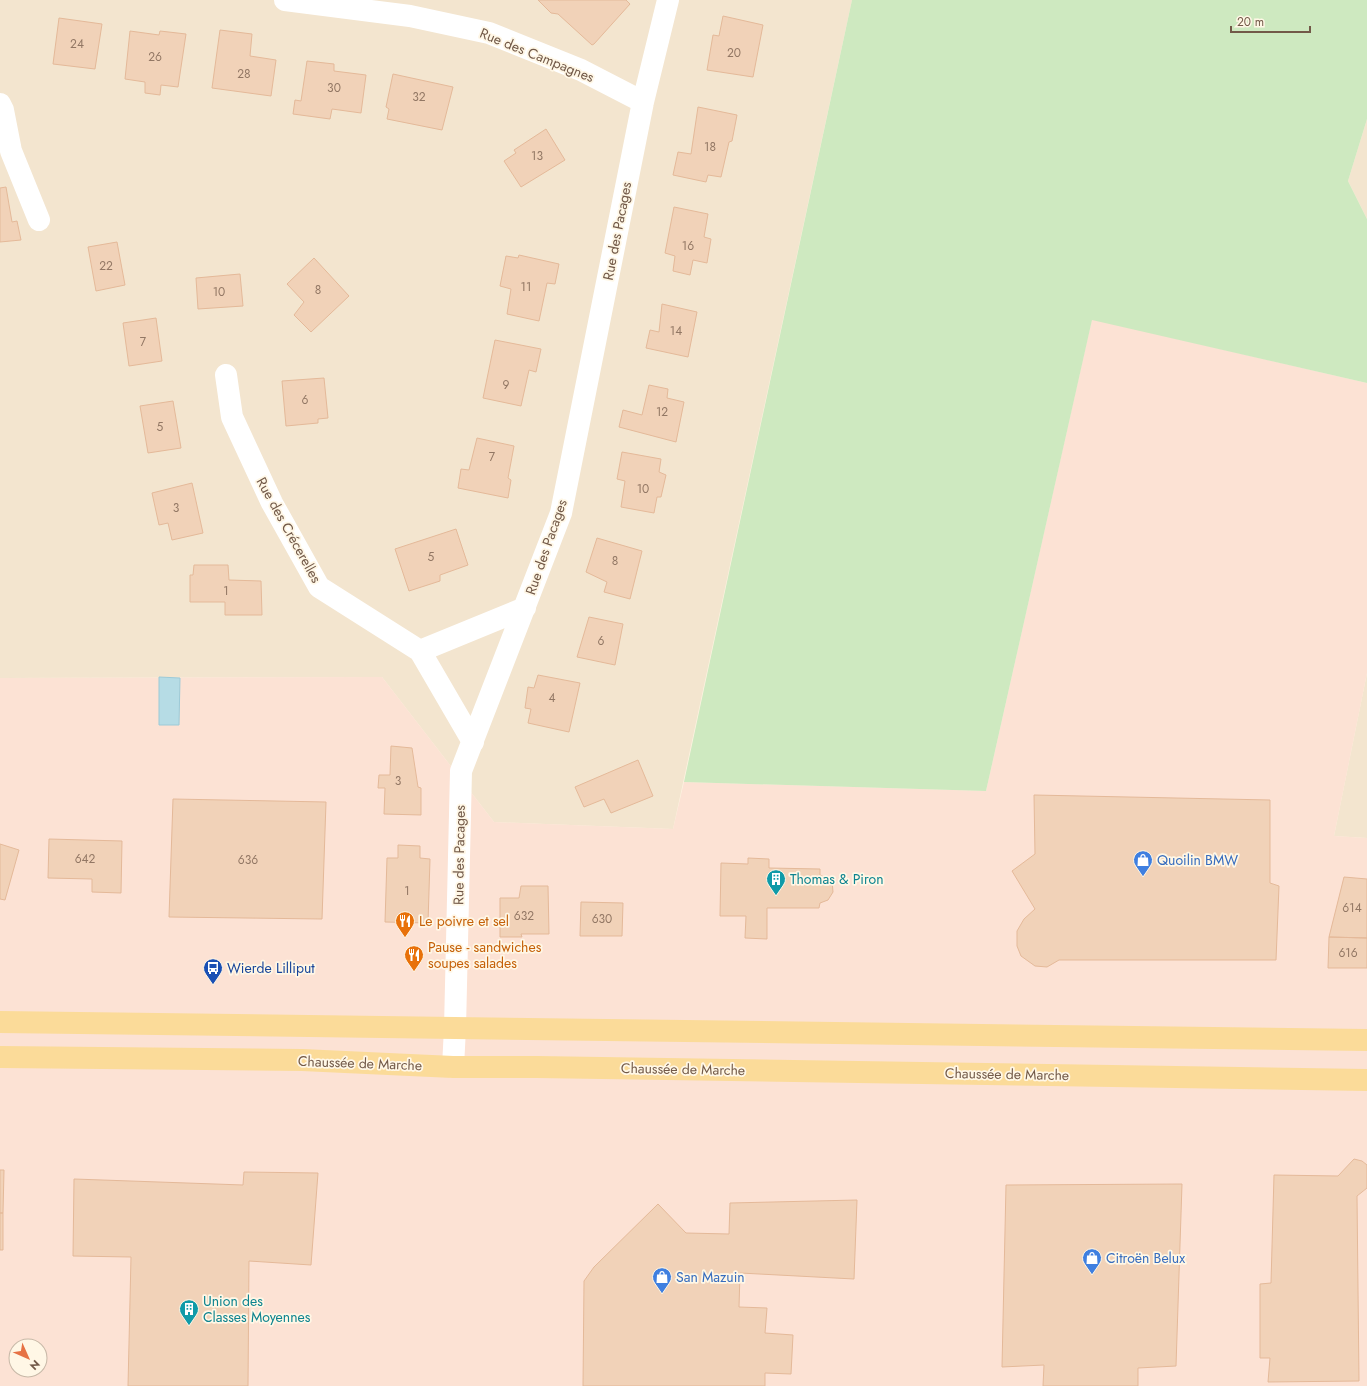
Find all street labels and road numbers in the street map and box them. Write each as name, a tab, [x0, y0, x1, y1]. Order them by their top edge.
street label: Rue des Campagnes	[477, 23, 598, 87]
street label: Rue des Pacages	[598, 180, 636, 282]
street label: Rue des Crécerelles	[252, 474, 327, 587]
street label: Rue des Pacages	[520, 496, 572, 597]
street label: Rue des Pacages	[448, 805, 470, 905]
street label: Chaussée de Marche	[298, 1051, 422, 1075]
street label: Chaussée de Marche	[621, 1058, 745, 1080]
street label: Chaussée de Marche	[945, 1063, 1069, 1085]

